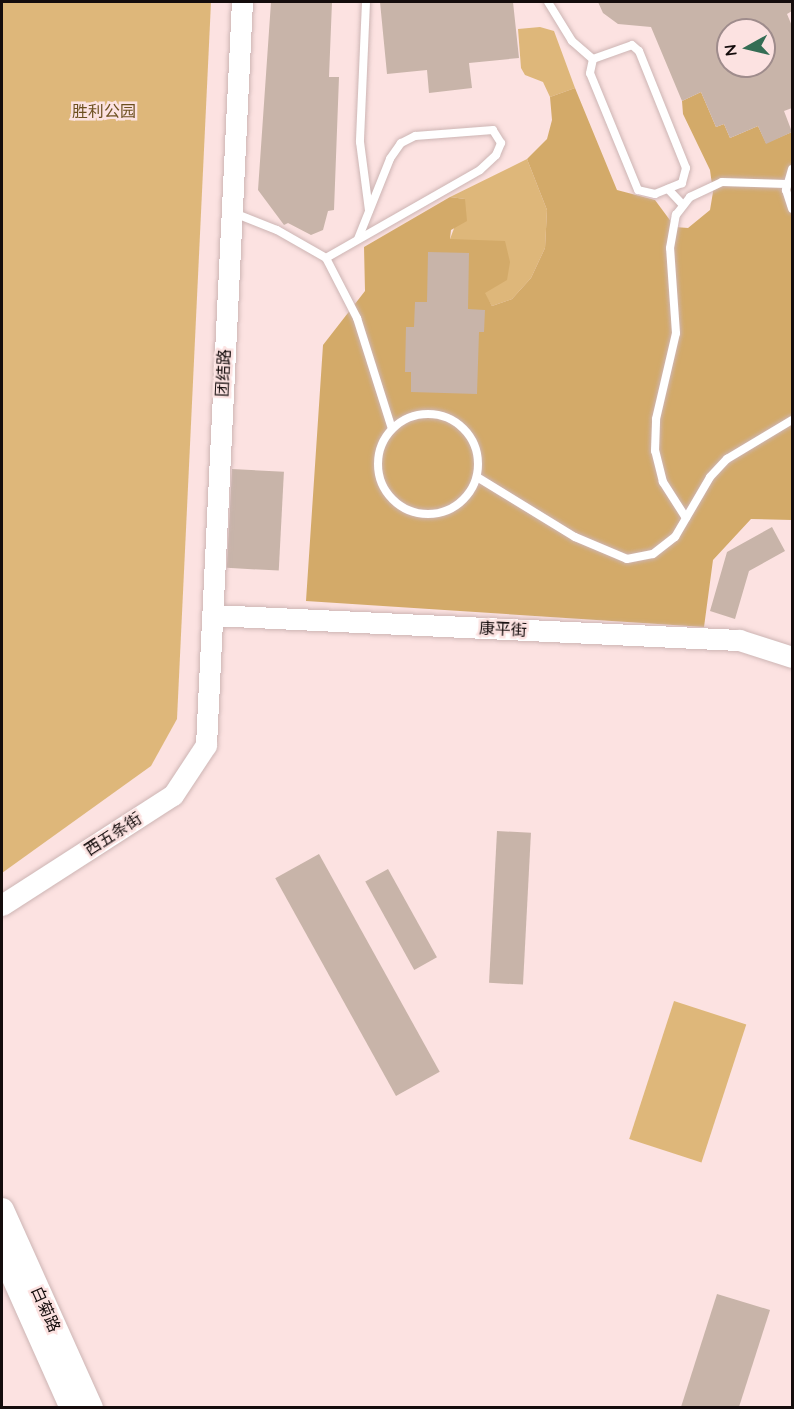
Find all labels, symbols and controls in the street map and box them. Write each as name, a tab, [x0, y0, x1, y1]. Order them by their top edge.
north arrow	[716, 18, 776, 78]
text: N	[719, 43, 741, 57]
park label: 胜利公园	[72, 101, 136, 121]
street label: 团结路	[212, 349, 234, 397]
street label: 康平街	[479, 618, 527, 640]
street label: 西五条街	[81, 809, 145, 859]
street label: 白菊路	[27, 1283, 65, 1335]

